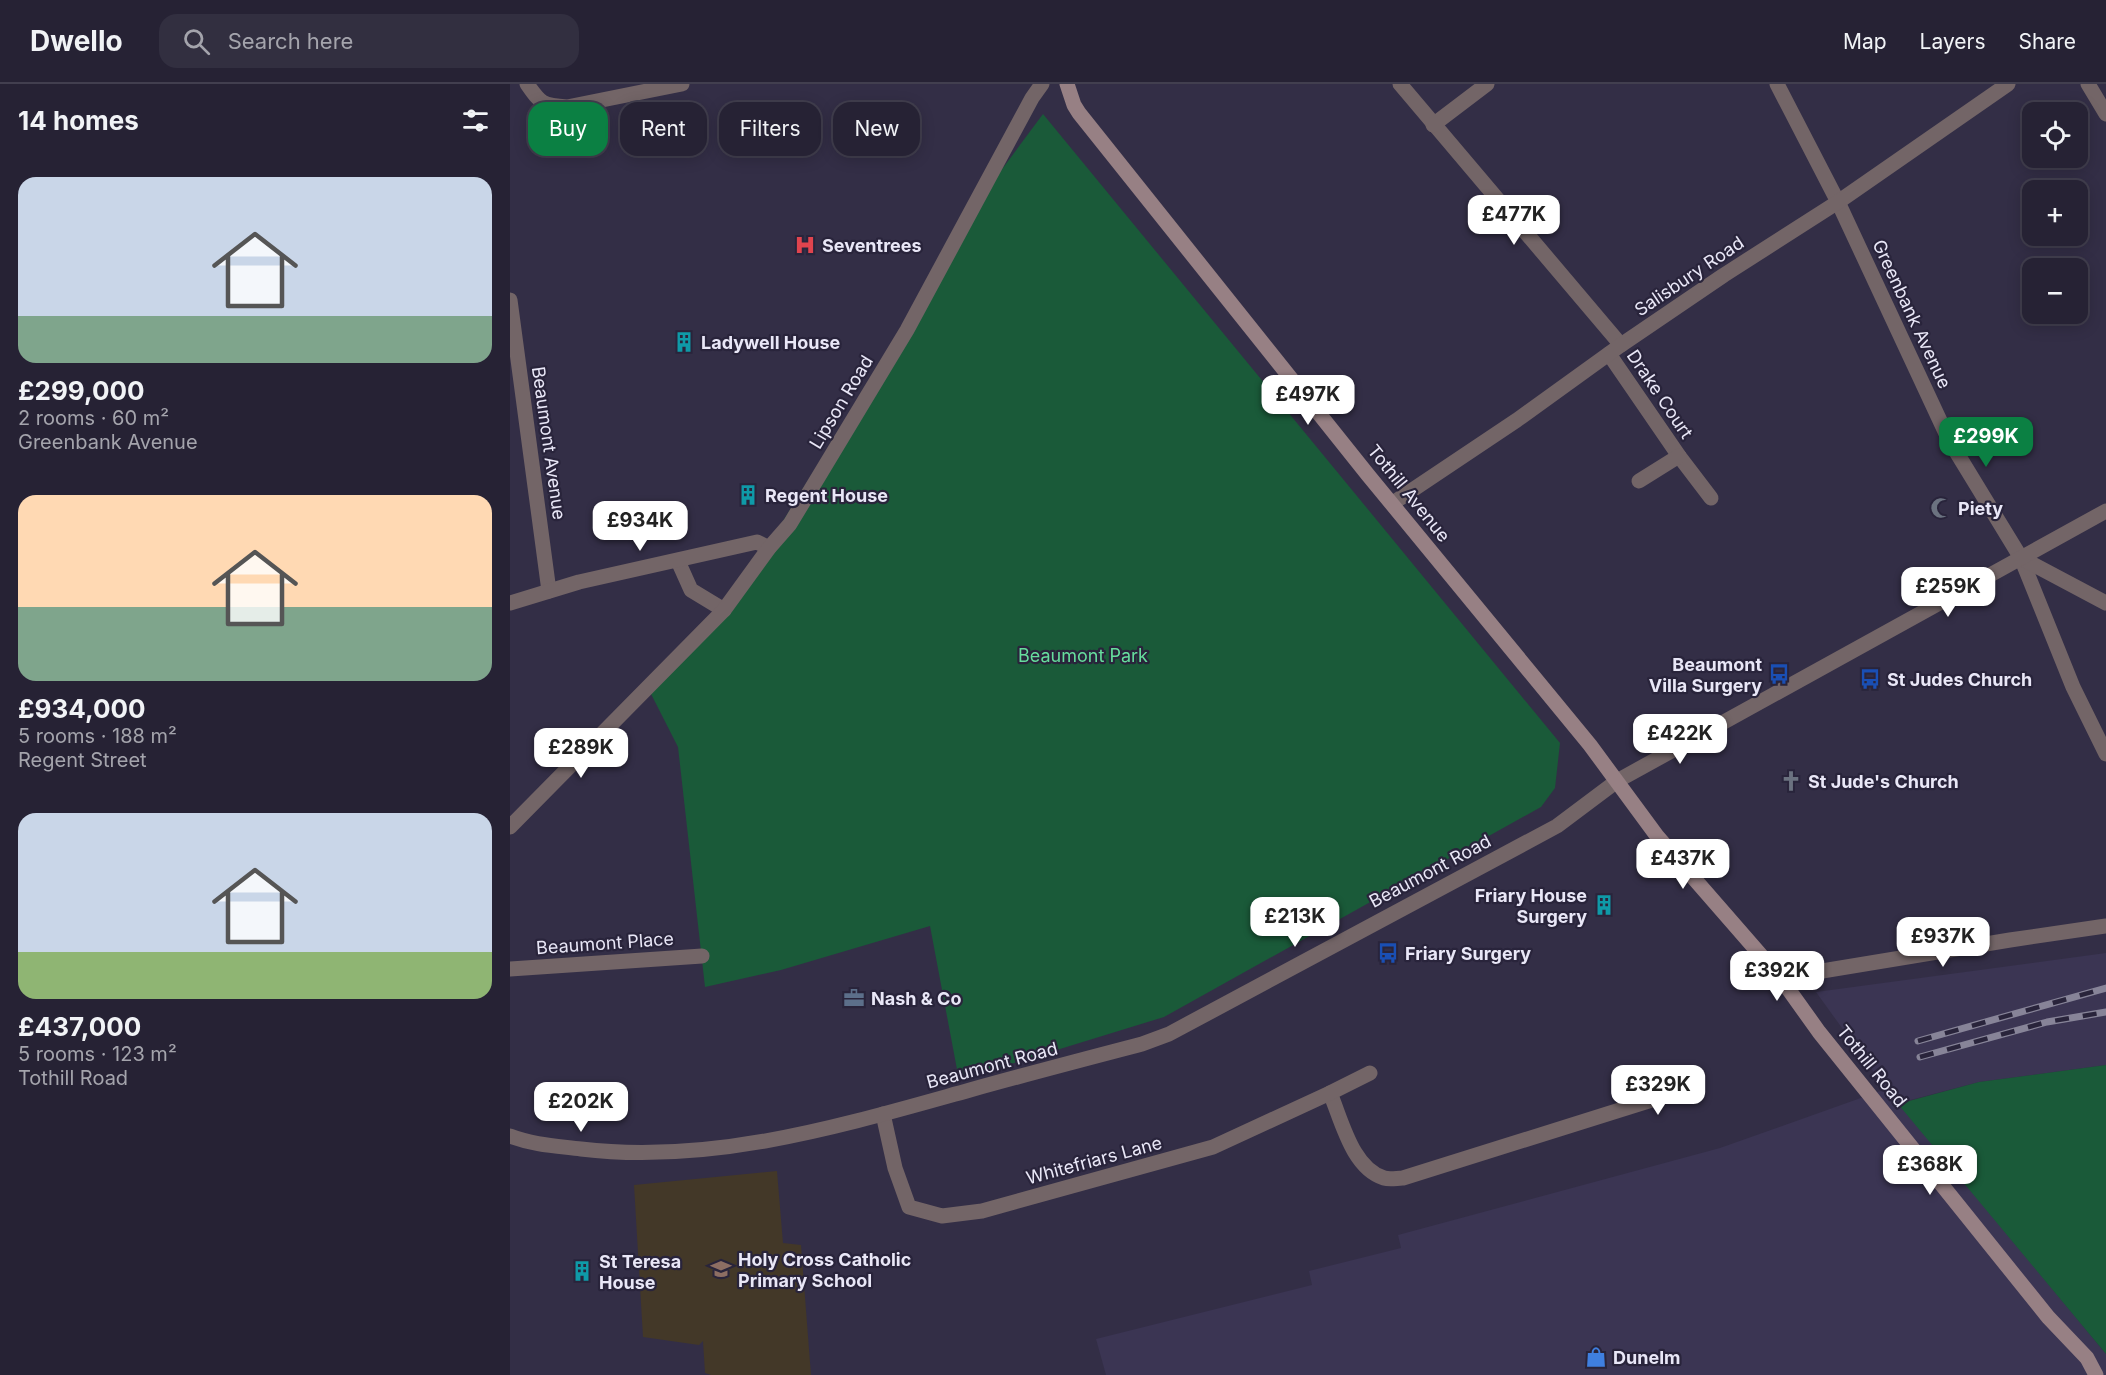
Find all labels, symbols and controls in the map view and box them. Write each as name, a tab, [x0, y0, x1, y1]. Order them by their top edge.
search box	[159, 14, 579, 68]
text: Dwello	[30, 24, 123, 58]
icon: search	[180, 25, 213, 58]
text: Search here	[228, 28, 353, 54]
text: Map	[1843, 29, 1887, 54]
text: Layers	[1920, 29, 1986, 54]
text: Share	[2019, 29, 2076, 54]
chip: Buy	[528, 102, 608, 156]
chip: Rent	[620, 102, 707, 156]
chip: Filters	[719, 102, 821, 156]
chip: New	[833, 102, 920, 156]
map controls	[2022, 102, 2088, 324]
button: locate	[2022, 102, 2088, 168]
icon: filters	[459, 104, 492, 137]
text: 14 homes	[18, 105, 139, 136]
button: +	[2022, 180, 2088, 246]
pin: £477K	[1472, 195, 1556, 246]
text: £477K	[1482, 202, 1546, 226]
icon: home	[201, 216, 309, 324]
street label: Salisbury Road	[1630, 232, 1748, 320]
hospital icon: Seventrees	[793, 233, 817, 257]
place label: Seventrees	[822, 235, 922, 256]
street label: Greenbank Avenue	[1868, 236, 1956, 392]
button: −	[2022, 258, 2088, 324]
building icon: Ladywell House	[672, 330, 696, 354]
place label: Ladywell House	[701, 332, 841, 353]
street label: Drake Court	[1623, 346, 1697, 442]
street label: Lipson Road	[805, 352, 877, 452]
street label: Beaumont Avenue	[528, 365, 570, 521]
text: £299,000	[18, 375, 145, 406]
pin: £497K	[1266, 375, 1350, 426]
text: £497K	[1276, 382, 1340, 406]
text: 2 rooms · 60 m²	[18, 406, 169, 430]
pin: £299K	[1944, 417, 2028, 468]
text: £299K	[1953, 424, 2019, 448]
text: Greenbank Avenue	[18, 430, 198, 454]
street label: Tothill Avenue	[1363, 440, 1455, 546]
building icon: Regent House	[736, 483, 760, 507]
place label: Regent House	[765, 485, 888, 506]
mosque icon: Piety	[1929, 496, 1953, 520]
place label: Piety	[1958, 498, 2003, 519]
pin: £934K	[598, 501, 682, 552]
text: £934K	[607, 508, 673, 532]
icon: home	[201, 534, 309, 642]
pin: £259K	[1906, 567, 1990, 618]
text: £259K	[1915, 574, 1981, 598]
park label: Beaumont Park	[1018, 645, 1148, 666]
place label: Beaumont Villa Surgery	[1649, 654, 1762, 696]
bus stop icon: Beaumont Villa Surgery	[1767, 662, 1791, 686]
bus stop icon: St Judes Church	[1858, 667, 1882, 691]
place label: St Judes Church	[1887, 669, 2032, 690]
text: £934,000	[18, 693, 146, 724]
pin: £422K	[1638, 714, 1722, 765]
text: £422K	[1647, 721, 1713, 745]
text: 5 rooms · 188 m²	[18, 724, 177, 748]
pin: £289K	[539, 728, 623, 779]
text: £289K	[548, 735, 614, 759]
text: Regent Street	[18, 748, 147, 772]
church icon: St Jude's Church	[1779, 769, 1803, 793]
place label: St Jude's Church	[1808, 771, 1959, 792]
street label: Beaumont Road	[1366, 830, 1494, 912]
pin: £437K	[1641, 839, 1725, 890]
text: £437K	[1650, 846, 1716, 870]
icon: home	[201, 852, 309, 960]
place label: Friary House Surgery	[1475, 885, 1587, 927]
building icon: Friary House Surgery	[1592, 893, 1616, 917]
pin: £213K	[1253, 897, 1337, 948]
text: £213K	[1264, 904, 1326, 928]
pin: £937K	[1901, 917, 1985, 968]
text: £937K	[1911, 924, 1975, 948]
street label: Beaumont Place	[535, 928, 675, 958]
bus stop icon: Friary Surgery	[1376, 941, 1400, 965]
place label: Friary Surgery	[1405, 943, 1531, 964]
pin: £392K	[1735, 951, 1819, 1002]
text: £392K	[1744, 958, 1810, 982]
office icon: Nash & Co	[842, 986, 866, 1010]
place label: Nash & Co	[871, 988, 961, 1009]
text: £437,000	[18, 1011, 141, 1042]
street label: Tothill Road	[1833, 1021, 1911, 1111]
street label: Beaumont Road	[924, 1037, 1060, 1093]
text: 5 rooms · 123 m²	[18, 1042, 177, 1066]
pin: £329K	[1616, 1065, 1700, 1116]
text: Tothill Road	[18, 1066, 128, 1090]
text: £329K	[1625, 1072, 1691, 1096]
pin: £202K	[539, 1082, 623, 1133]
text: £202K	[548, 1089, 614, 1113]
street label: Whitefriars Lane	[1024, 1132, 1164, 1188]
pin: £368K	[1888, 1145, 1972, 1196]
text: £368K	[1897, 1152, 1963, 1176]
place label: Holy Cross Catholic Primary School	[738, 1249, 911, 1291]
place label: St Teresa House	[599, 1251, 681, 1293]
school or university icon: Holy Cross Catholic Primary School	[709, 1257, 733, 1281]
building icon: St Teresa House	[570, 1259, 594, 1283]
shop icon: Dunelm	[1584, 1345, 1608, 1369]
place label: Dunelm	[1613, 1347, 1680, 1368]

